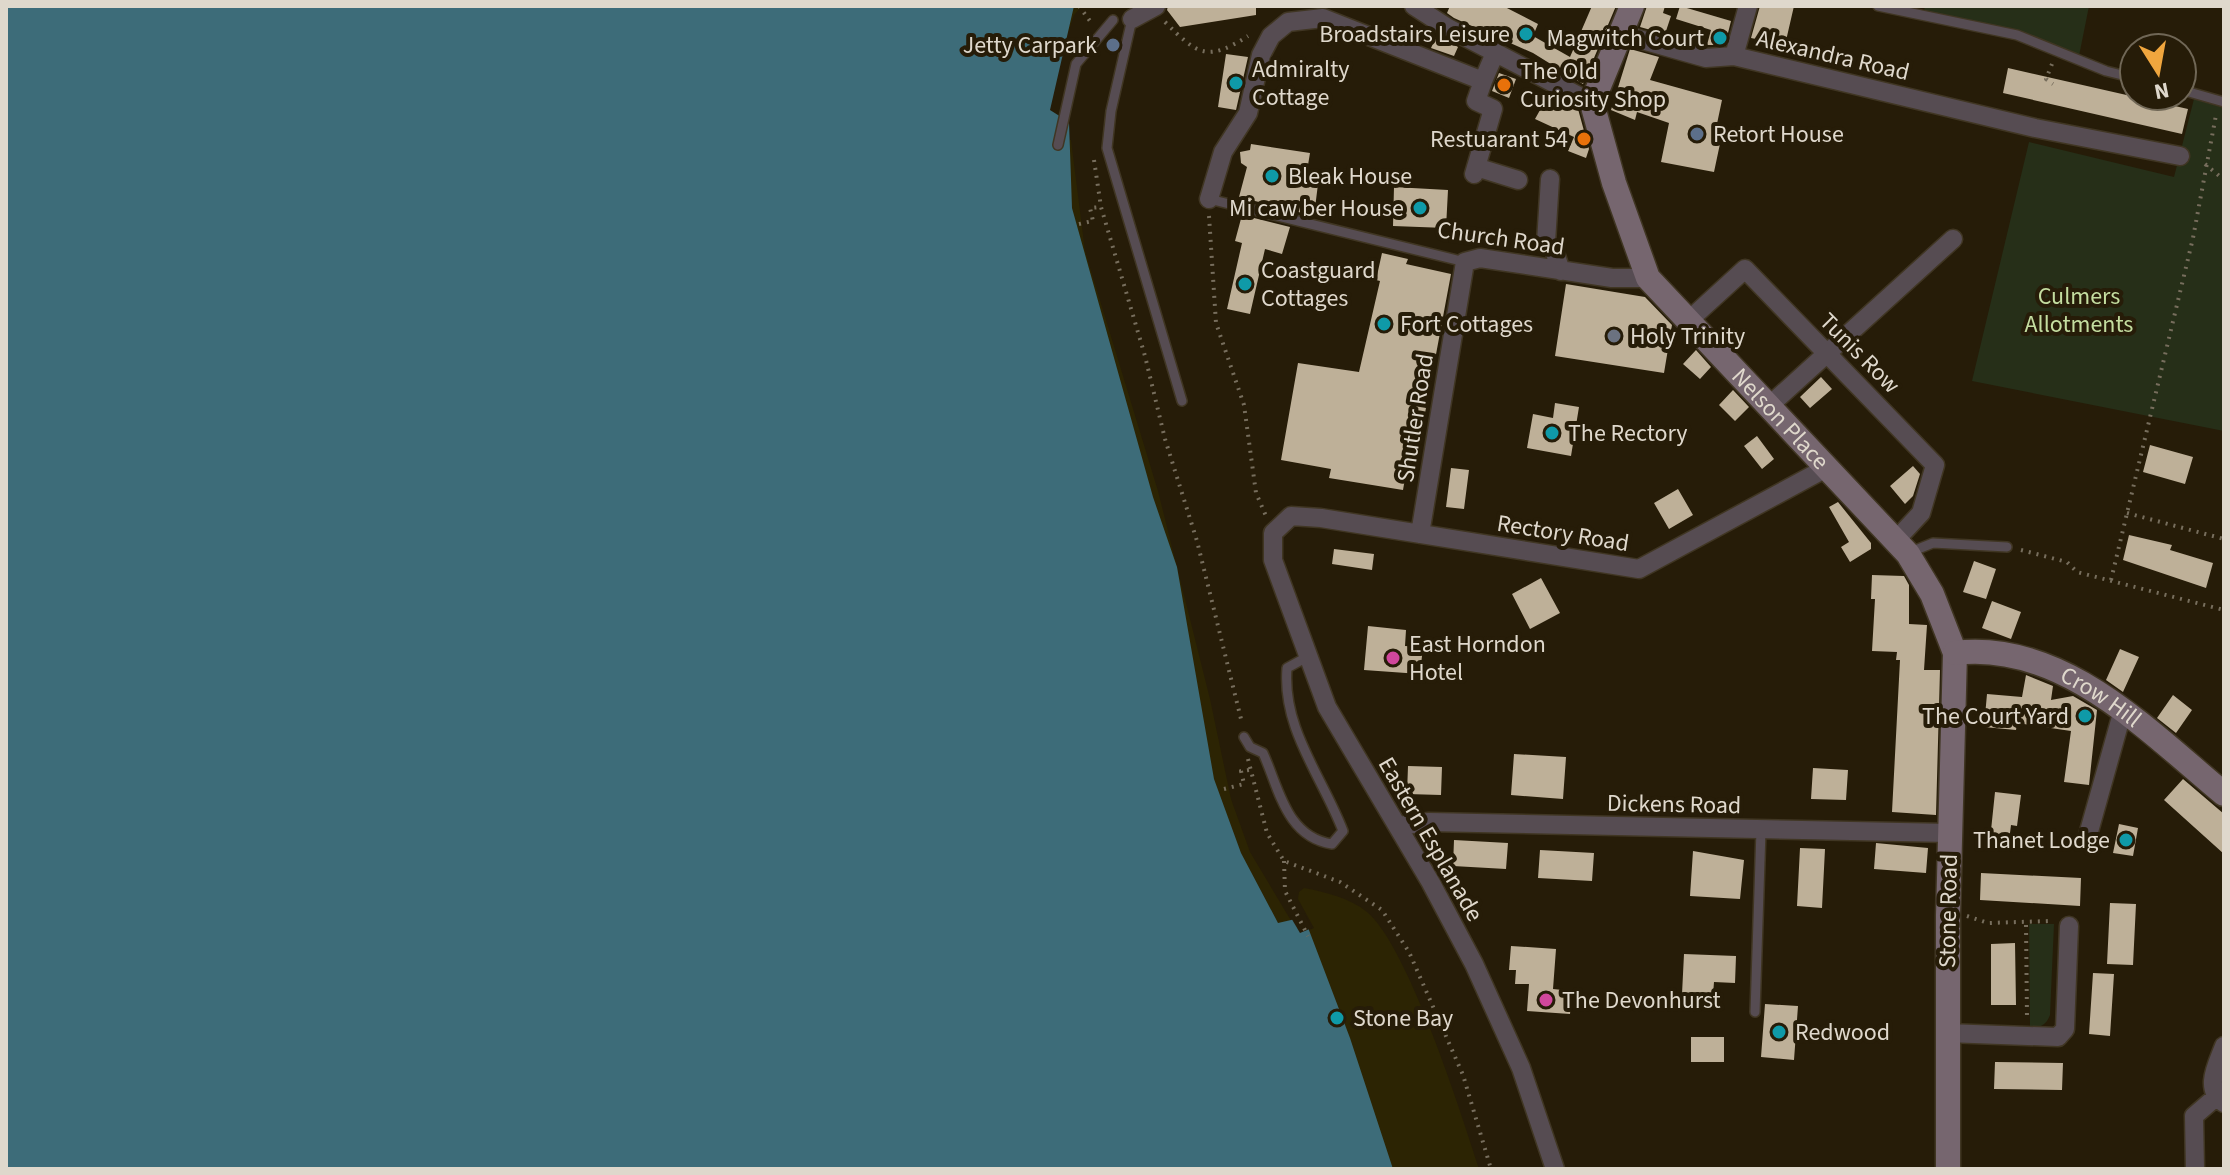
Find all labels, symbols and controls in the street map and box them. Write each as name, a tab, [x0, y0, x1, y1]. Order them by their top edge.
place label: Broadstairs Leisure	[1319, 17, 1510, 52]
place label: Magwitch Court	[1546, 21, 1704, 56]
street label: Alexandra Road	[1753, 21, 1913, 90]
marker: Broadstairs Leisure	[1517, 25, 1535, 43]
place label: Jetty Carpark	[963, 28, 1097, 63]
marker: Magwitch Court	[1711, 29, 1729, 47]
north arrow	[2118, 32, 2198, 112]
marker: Jetty Carpark	[1104, 36, 1122, 54]
place label: Admiralty Cottage	[1252, 52, 1349, 115]
place label: The Old Curiosity Shop	[1520, 54, 1666, 117]
marker: Admiralty Cottage	[1227, 74, 1245, 92]
text: N	[2151, 74, 2172, 108]
marker: The Old Curiosity Shop	[1495, 76, 1513, 94]
place label: Retort House	[1713, 117, 1844, 152]
place label: Restuarant 54	[1430, 122, 1568, 157]
marker: Retort House	[1688, 125, 1706, 143]
marker: Restuarant 54	[1575, 130, 1593, 148]
place label: Bleak House	[1288, 159, 1412, 194]
marker: Bleak House	[1263, 167, 1281, 185]
place label: Mi caw ber House	[1229, 191, 1404, 226]
marker: Mi caw ber House	[1411, 199, 1429, 217]
street label: Church Road	[1435, 212, 1567, 265]
place label: Coastguard Cottages	[1261, 253, 1376, 316]
marker: Coastguard Cottages	[1236, 275, 1254, 293]
park label: Culmers Allotments	[2025, 279, 2133, 342]
street label: Tunis Row	[1811, 305, 1908, 402]
place label: Fort Cottages	[1400, 307, 1533, 342]
marker: Fort Cottages	[1375, 315, 1393, 333]
place label: Holy Trinity	[1630, 319, 1745, 354]
marker: Holy Trinity	[1605, 327, 1623, 345]
street label: Shutler Road	[1388, 351, 1443, 485]
street label: Nelson Place	[1723, 360, 1837, 478]
place label: The Rectory	[1568, 416, 1688, 451]
marker: The Rectory	[1543, 424, 1561, 442]
street label: Rectory Road	[1494, 506, 1631, 561]
place label: East Horndon Hotel	[1409, 627, 1546, 690]
marker: East Horndon Hotel	[1384, 649, 1402, 667]
street label: Crow Hill	[2054, 658, 2149, 736]
place label: The Court Yard	[1922, 699, 2069, 734]
marker: The Court Yard	[2076, 707, 2094, 725]
street label: Eastern Esplanade	[1369, 750, 1492, 928]
street label: Dickens Road	[1606, 786, 1742, 823]
place label: Thanet Lodge	[1973, 823, 2110, 858]
marker: Thanet Lodge	[2117, 831, 2135, 849]
street label: Stone Road	[1930, 854, 1967, 969]
place label: The Devonhurst	[1562, 983, 1721, 1018]
marker: The Devonhurst	[1537, 991, 1555, 1009]
place label: Stone Bay	[1353, 1001, 1453, 1036]
marker: Stone Bay	[1328, 1009, 1346, 1027]
place label: Redwood	[1795, 1015, 1890, 1050]
marker: Redwood	[1770, 1023, 1788, 1041]

